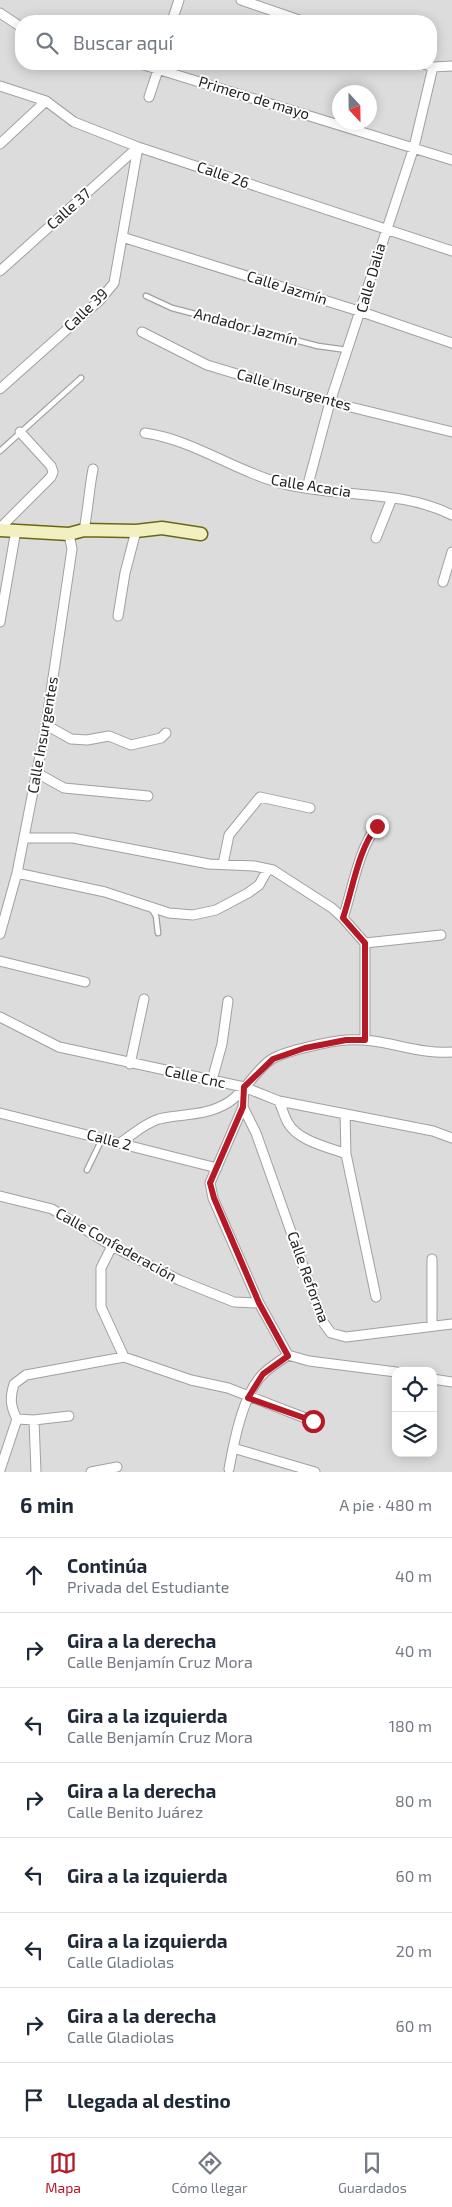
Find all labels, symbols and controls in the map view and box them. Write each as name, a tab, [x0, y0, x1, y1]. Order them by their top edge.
search box	[15, 15, 437, 70]
icon: search	[33, 29, 61, 57]
text: Buscar aquí	[73, 31, 173, 54]
street label: Primero de mayo	[197, 72, 312, 122]
north arrow	[332, 85, 377, 130]
street label: Calle 26	[195, 157, 252, 191]
street label: Calle 37	[43, 184, 94, 233]
street label: Calle Dalia	[352, 241, 389, 315]
street label: Calle Jazmín	[245, 266, 330, 308]
street label: Calle 39	[60, 284, 111, 335]
street label: Andador Jazmín	[192, 303, 300, 349]
street label: Calle Insurgentes	[235, 364, 354, 414]
street label: Calle Acacia	[270, 470, 353, 500]
street label: Calle Insurgentes	[23, 675, 61, 795]
route end	[366, 815, 389, 838]
street label: Calle Cnc	[163, 1061, 227, 1091]
street label: Calle 2	[85, 1124, 134, 1154]
street label: Calle Confederación	[53, 1203, 180, 1285]
street label: Calle Reforma	[284, 1229, 334, 1325]
map controls	[392, 1367, 437, 1457]
button: locate	[392, 1367, 437, 1412]
route start	[302, 1410, 325, 1433]
button: layers	[392, 1412, 437, 1457]
text: 6 min	[20, 1492, 74, 1517]
text: A pie · 480 m	[339, 1495, 432, 1514]
text: Continúa	[67, 1554, 147, 1577]
icon: ahead	[20, 1561, 48, 1589]
text: 40 m	[395, 1566, 432, 1585]
text: Privada del Estudiante	[67, 1577, 229, 1596]
text: Gira a la derecha	[67, 1629, 216, 1652]
icon: right	[20, 1636, 48, 1664]
text: 40 m	[395, 1641, 432, 1660]
text: Calle Benjamín Cruz Mora	[67, 1652, 253, 1671]
text: Gira a la izquierda	[67, 1704, 228, 1727]
icon: left	[20, 1711, 48, 1739]
text: 180 m	[389, 1716, 432, 1735]
text: Calle Benjamín Cruz Mora	[67, 1727, 253, 1746]
text: Gira a la derecha	[67, 1779, 216, 1802]
icon: right	[20, 1786, 48, 1814]
text: 80 m	[395, 1791, 432, 1810]
text: Calle Benito Juárez	[67, 1802, 203, 1821]
icon: left	[20, 1861, 48, 1889]
text: Gira a la izquierda	[67, 1864, 228, 1887]
text: 60 m	[396, 1866, 432, 1885]
text: Gira a la izquierda	[67, 1929, 228, 1952]
icon: left	[20, 1936, 48, 1964]
text: 20 m	[396, 1941, 432, 1960]
text: Calle Gladiolas	[67, 1952, 174, 1971]
text: Gira a la derecha	[67, 2004, 216, 2027]
icon: right	[20, 2011, 48, 2039]
text: 60 m	[396, 2016, 432, 2035]
text: Calle Gladiolas	[67, 2027, 174, 2046]
icon: arrive	[20, 2086, 48, 2114]
text: Llegada al destino	[67, 2089, 231, 2112]
tab: Mapa	[45, 2149, 81, 2196]
tab: Cómo llegar	[171, 2149, 248, 2196]
tab: Guardados	[338, 2149, 407, 2196]

